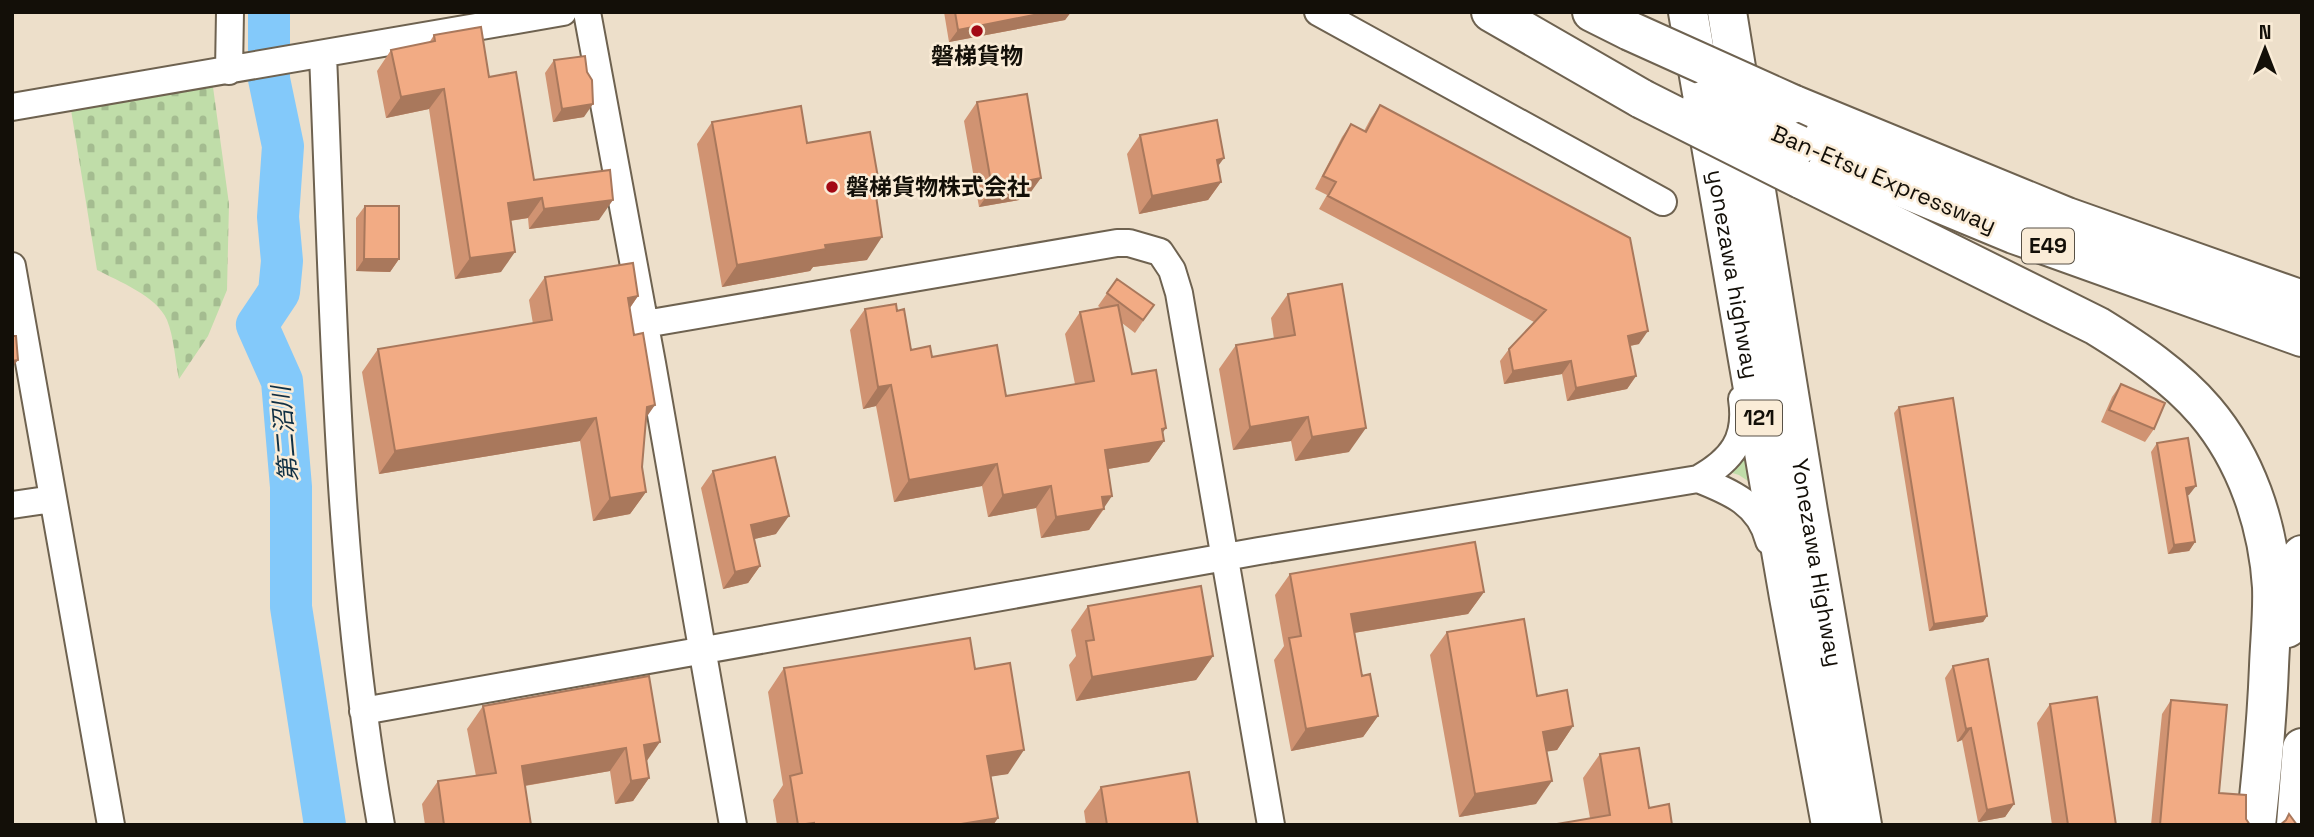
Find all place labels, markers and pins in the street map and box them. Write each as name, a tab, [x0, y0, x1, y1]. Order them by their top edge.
marker: 磐梯貨物	[969, 23, 985, 39]
place label: 磐梯貨物	[931, 41, 1023, 71]
place label: 磐梯貨物株式会社	[846, 172, 1030, 202]
marker: 磐梯貨物株式会社	[824, 179, 840, 195]

